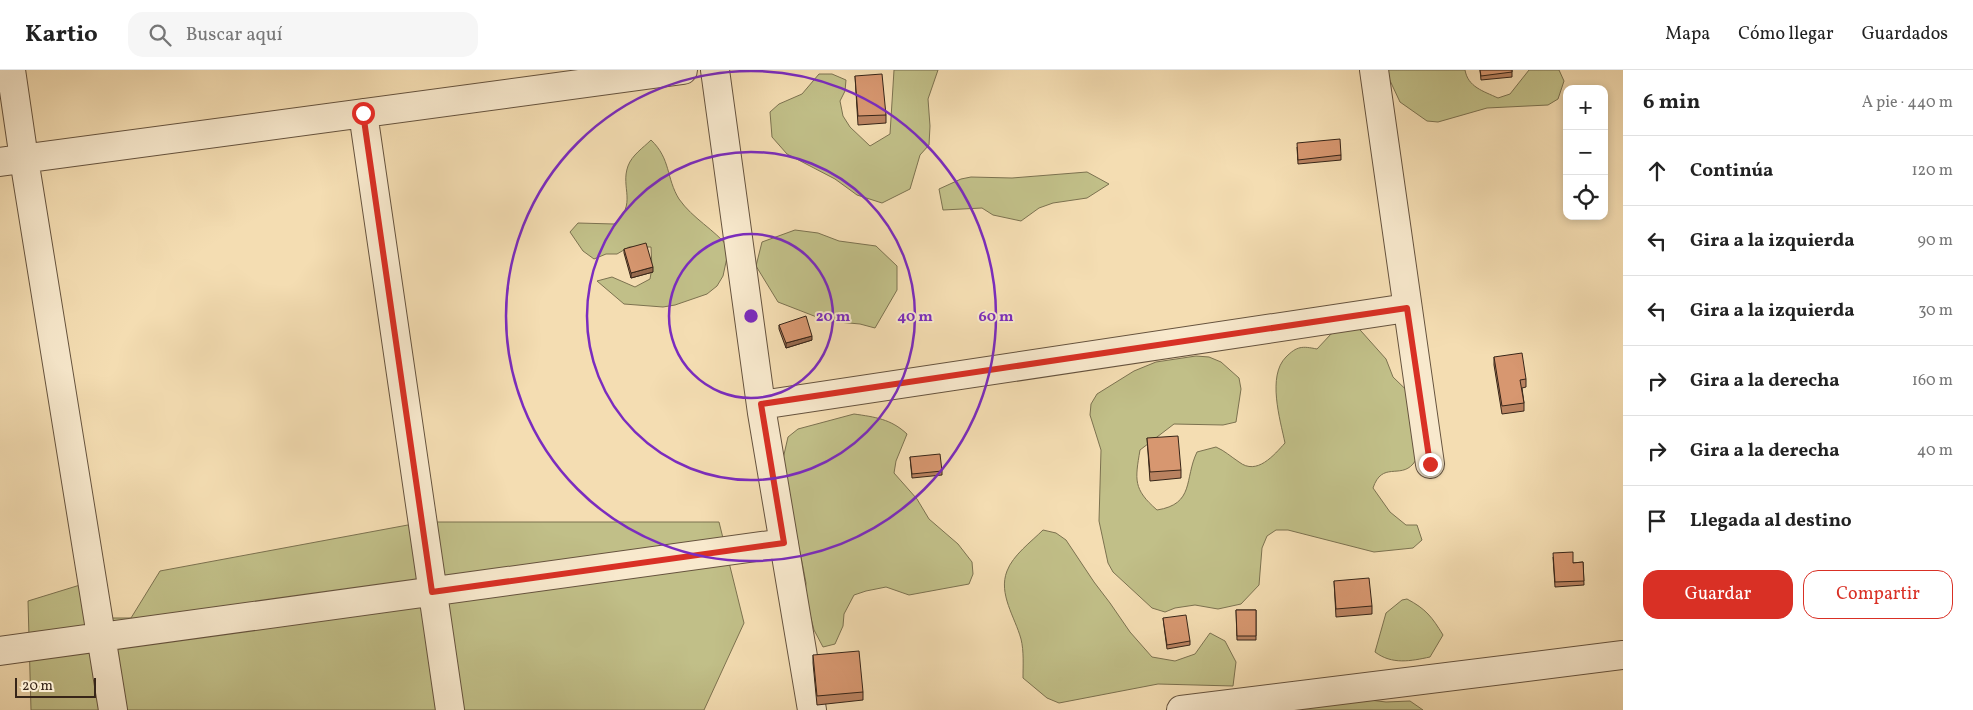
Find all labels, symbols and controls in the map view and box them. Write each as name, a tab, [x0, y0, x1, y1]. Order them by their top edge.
search box	[128, 12, 478, 57]
text: Kartio	[25, 18, 98, 52]
icon: search	[146, 21, 174, 49]
text: Buscar aquí	[186, 22, 282, 48]
text: Mapa	[1665, 22, 1710, 47]
text: Cómo llegar	[1738, 22, 1834, 47]
text: Guardados	[1862, 22, 1948, 47]
map controls	[1563, 85, 1608, 220]
button: +	[1563, 85, 1608, 130]
text: 6 min	[1643, 88, 1700, 117]
text: A pie · 440 m	[1862, 92, 1953, 114]
route start	[352, 102, 375, 125]
button: −	[1563, 130, 1608, 175]
icon: ahead	[1643, 157, 1671, 185]
text: Continúa	[1690, 158, 1773, 184]
text: 120 m	[1911, 160, 1953, 182]
button: locate	[1563, 175, 1608, 220]
icon: left	[1643, 227, 1671, 255]
text: Gira a la izquierda	[1690, 228, 1855, 254]
text: 90 m	[1917, 230, 1953, 252]
icon: left	[1643, 297, 1671, 325]
text: Gira a la izquierda	[1690, 298, 1855, 324]
text: 30 m	[1918, 300, 1953, 322]
centre of rings	[742, 307, 760, 325]
text: 20 m	[816, 307, 851, 328]
text: 40 m	[897, 307, 933, 328]
text: 60 m	[979, 307, 1014, 328]
icon: right	[1643, 367, 1671, 395]
text: Gira a la derecha	[1690, 368, 1840, 394]
text: 160 m	[1912, 370, 1953, 392]
icon: right	[1643, 437, 1671, 465]
text: Gira a la derecha	[1690, 438, 1840, 464]
text: 40 m	[1917, 440, 1953, 462]
route end	[1419, 453, 1442, 476]
icon: arrive	[1643, 507, 1671, 535]
text: Llegada al destino	[1690, 508, 1852, 534]
button: Guardar	[1643, 570, 1793, 619]
button: Compartir	[1803, 570, 1953, 619]
scale bar	[15, 675, 96, 698]
text: 20 m	[22, 677, 53, 696]

